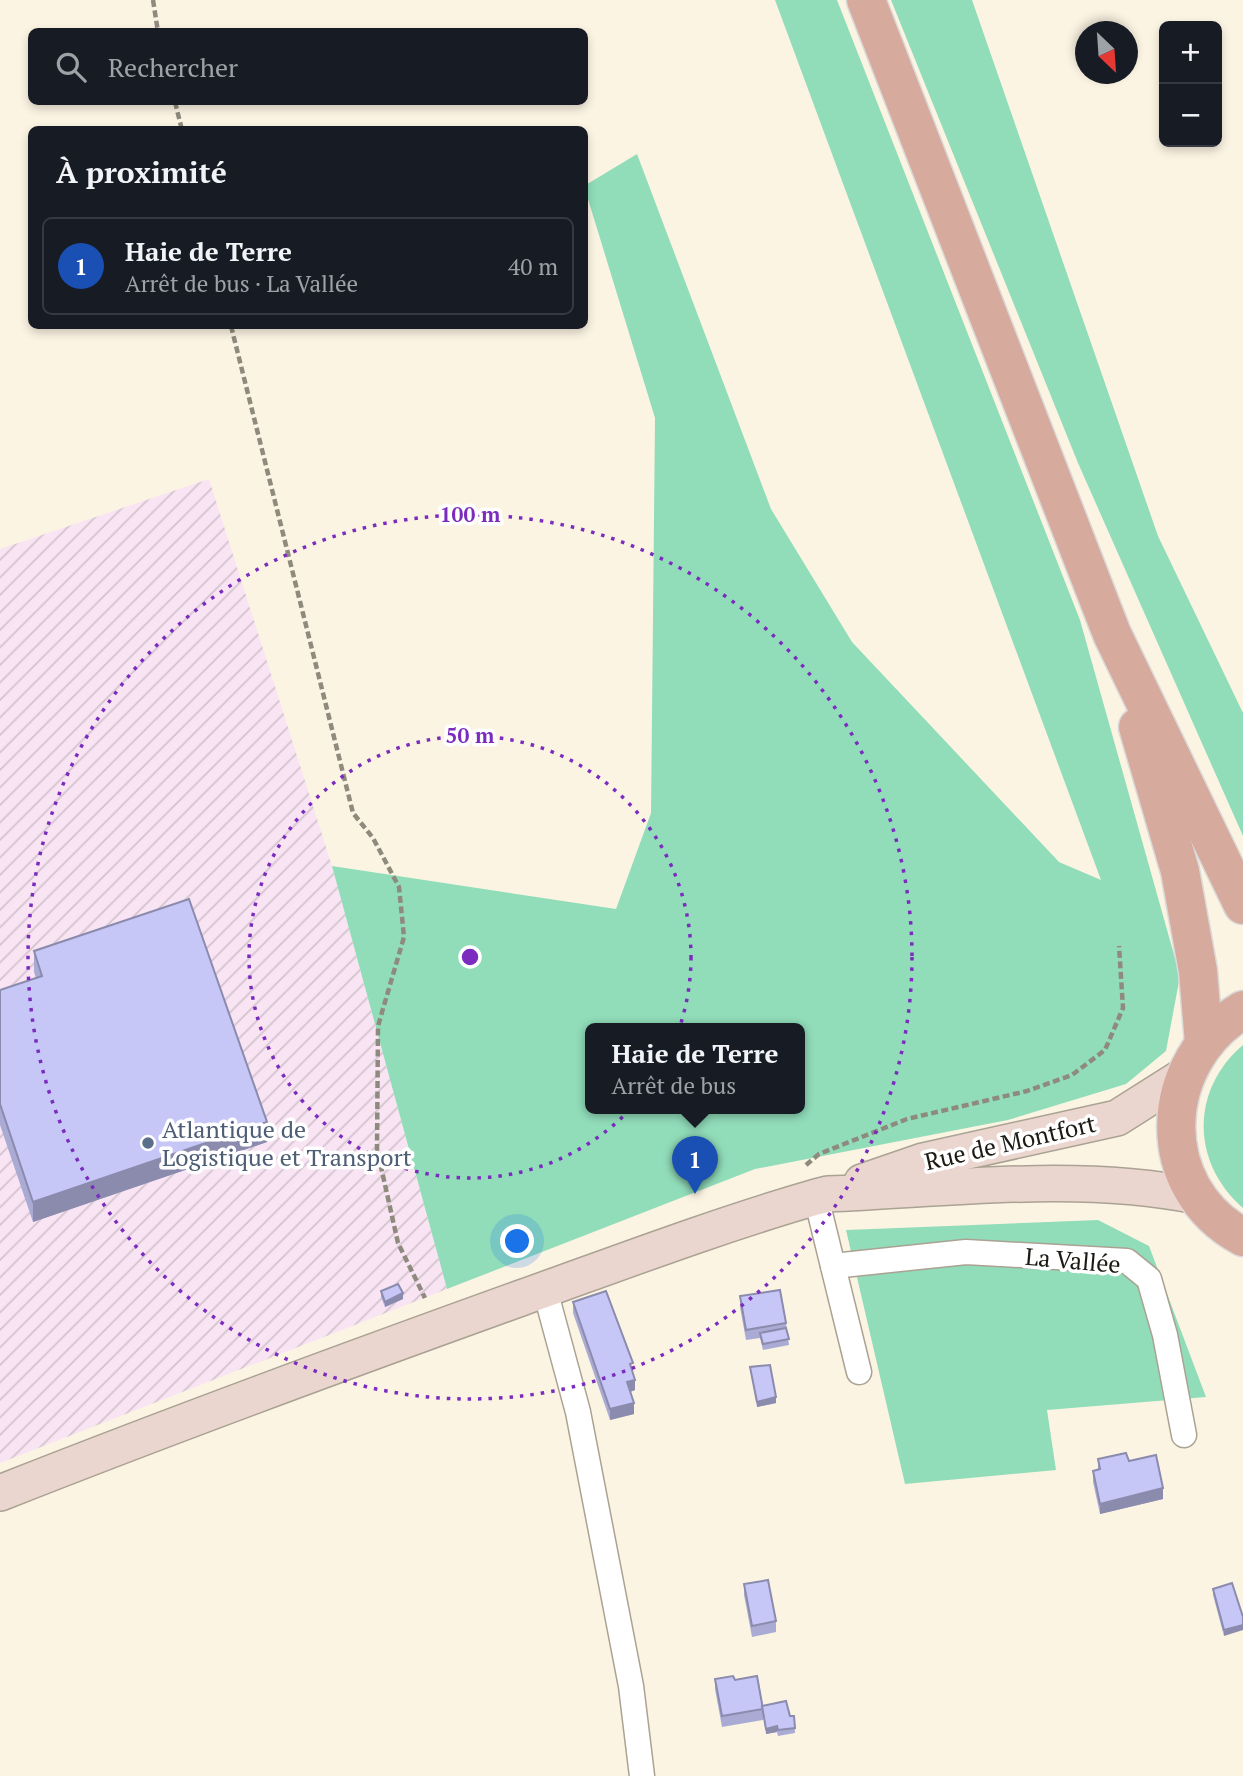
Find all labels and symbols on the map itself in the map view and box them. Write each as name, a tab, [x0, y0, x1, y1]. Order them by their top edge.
north arrow	[1075, 21, 1138, 84]
text: 100 m	[440, 500, 501, 528]
text: 50 m	[446, 721, 495, 749]
centre of rings	[458, 945, 482, 969]
street label: Rue de Montfort	[921, 1107, 1099, 1177]
place label: Atlantique de Logistique et Transport	[162, 1113, 412, 1173]
marker: Atlantique de Logistique et Transport	[140, 1135, 156, 1151]
pin: 1	[672, 1136, 718, 1194]
your location	[500, 1224, 534, 1258]
street label: La Vallée	[1024, 1240, 1122, 1280]

